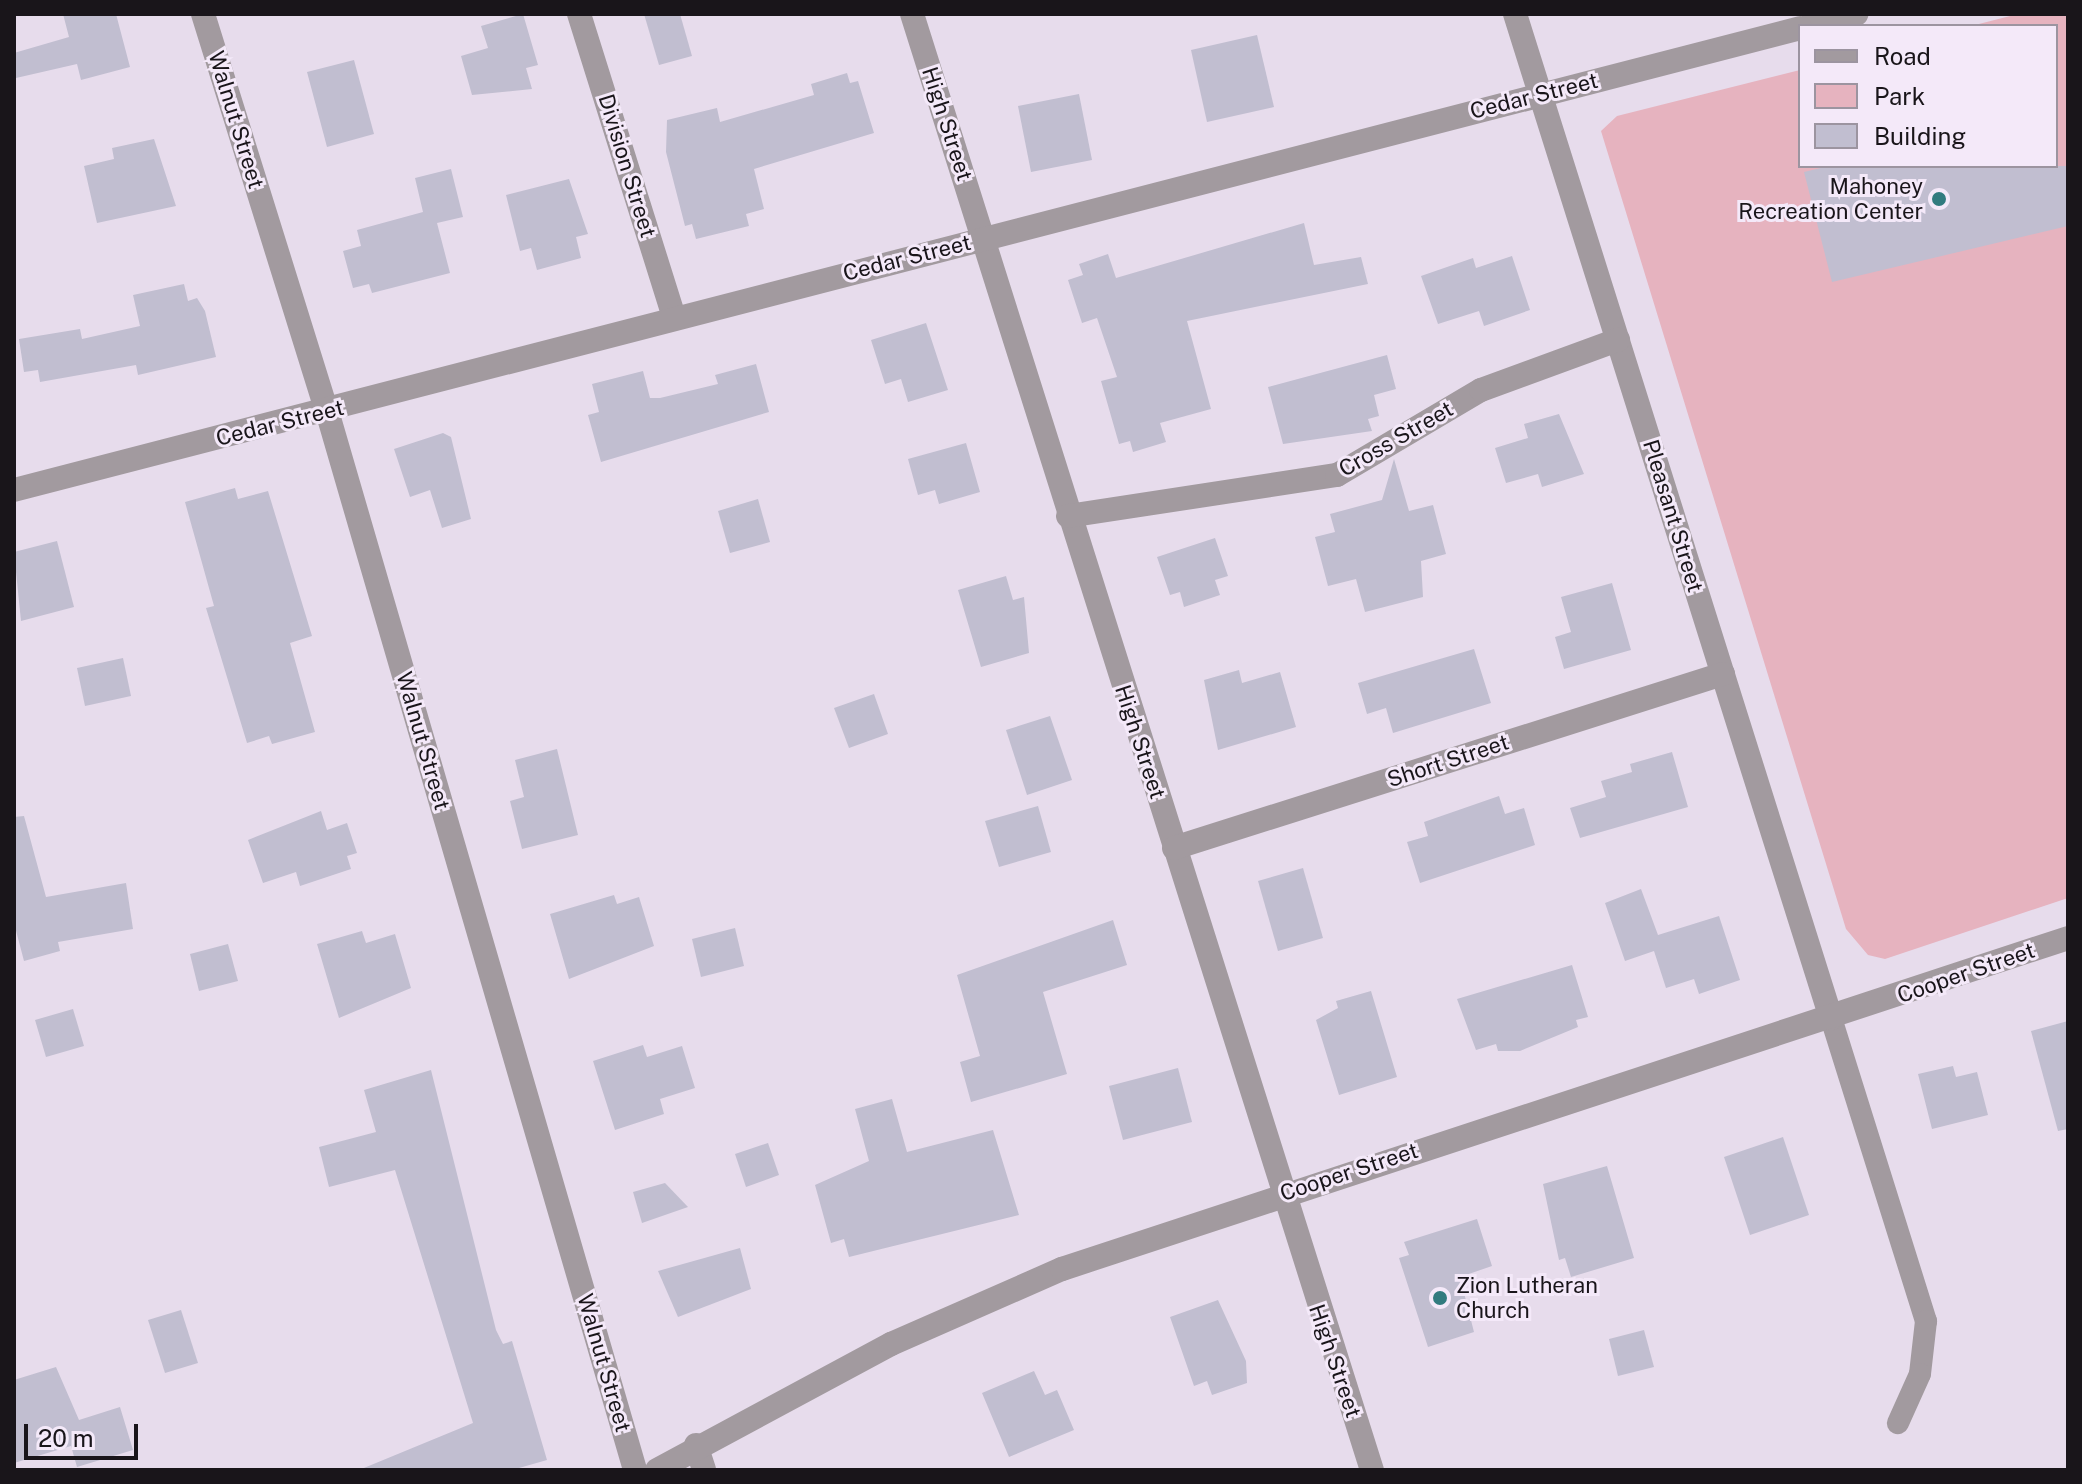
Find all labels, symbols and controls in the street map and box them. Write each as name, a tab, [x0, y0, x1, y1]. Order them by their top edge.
legend	[1798, 24, 2058, 168]
text: Road	[1874, 42, 1931, 70]
street label: Walnut Street	[203, 48, 269, 192]
street label: High Street	[916, 64, 978, 184]
street label: Cedar Street	[1467, 67, 1601, 125]
text: Park	[1874, 82, 1925, 110]
street label: Division Street	[593, 91, 661, 241]
text: Building	[1874, 122, 1966, 150]
place label: Mahoney Recreation Center	[1738, 173, 1923, 224]
marker: Mahoney Recreation Center	[1930, 190, 1948, 208]
street label: Cedar Street	[840, 229, 974, 287]
street label: Cedar Street	[213, 394, 347, 452]
street label: Cross Street	[1334, 396, 1458, 482]
street label: Pleasant Street	[1637, 436, 1709, 596]
street label: Walnut Street	[391, 669, 455, 813]
street label: High Street	[1109, 682, 1171, 802]
street label: Short Street	[1384, 729, 1512, 793]
street label: Cooper Street	[1894, 937, 2038, 1009]
street label: Cooper Street	[1277, 1137, 1421, 1207]
place label: Zion Lutheran Church	[1456, 1272, 1598, 1324]
marker: Zion Lutheran Church	[1431, 1289, 1449, 1307]
street label: Walnut Street	[572, 1291, 636, 1435]
street label: High Street	[1303, 1301, 1367, 1421]
scale bar	[28, 1408, 142, 1458]
text: 20 m	[38, 1424, 94, 1452]

